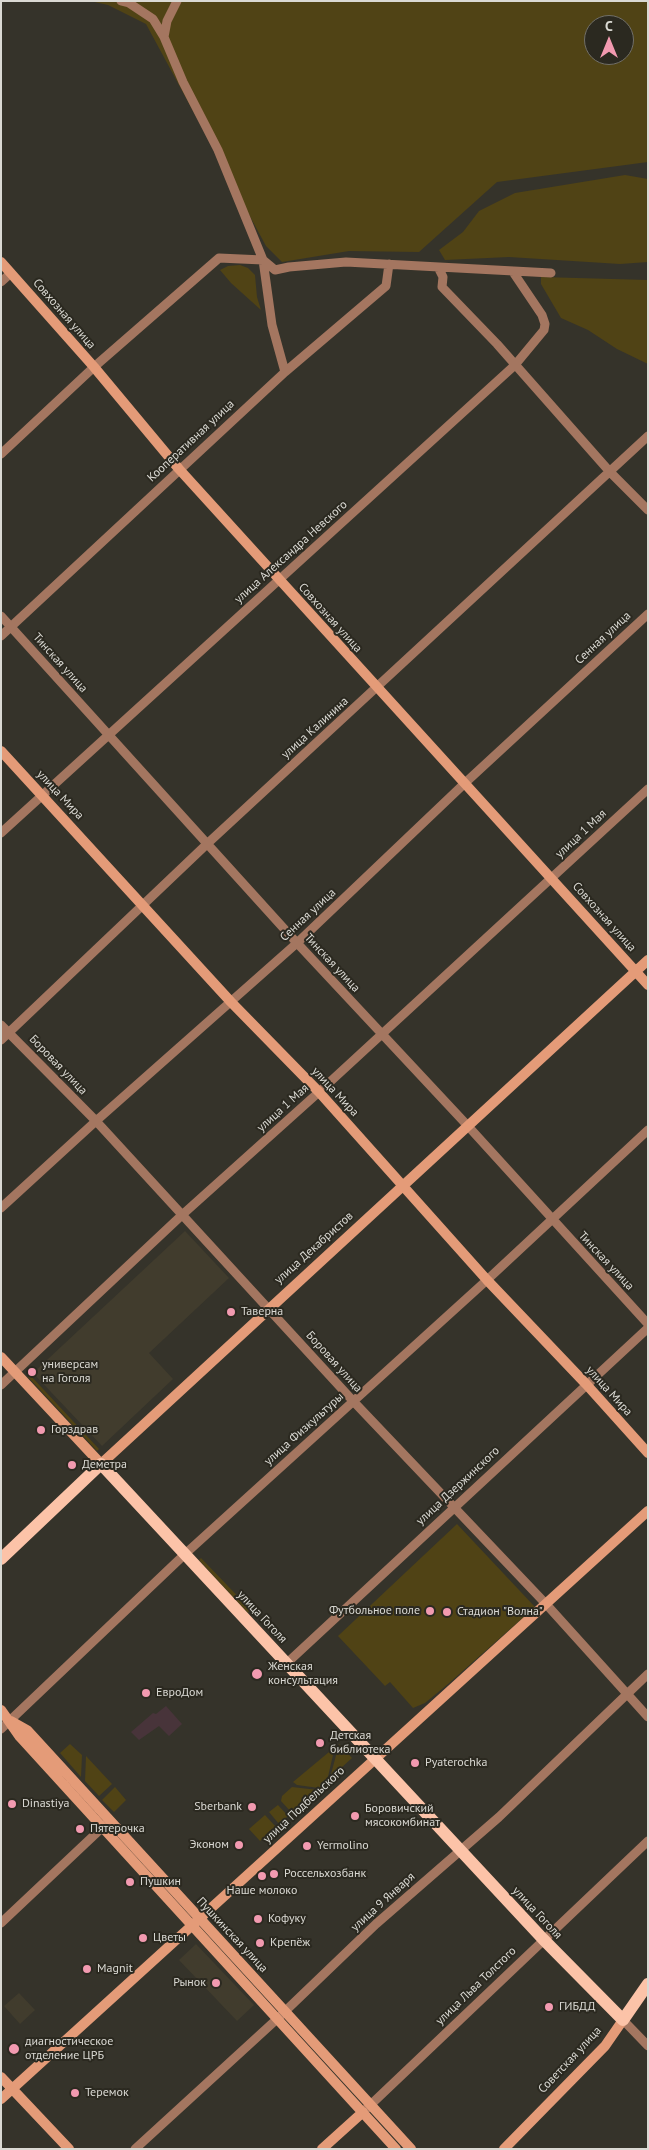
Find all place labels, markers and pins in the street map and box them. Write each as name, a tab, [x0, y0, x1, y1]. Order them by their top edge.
place label: Таверна	[241, 1305, 283, 1319]
marker: Таверна	[225, 1306, 237, 1318]
place label: универсам на Гоголя	[42, 1358, 98, 1386]
marker: универсам на Гоголя	[26, 1366, 38, 1378]
place label: Горздрав	[51, 1423, 98, 1437]
marker: Горздрав	[35, 1424, 47, 1436]
place label: Деметра	[82, 1458, 127, 1472]
marker: Деметра	[66, 1459, 78, 1471]
place label: Футбольное поле	[329, 1604, 420, 1618]
marker: Футбольное поле	[424, 1605, 436, 1617]
place label: Стадион "Волна"	[457, 1605, 543, 1619]
marker: Стадион "Волна"	[441, 1606, 453, 1618]
place label: Женская консультация	[268, 1660, 338, 1688]
marker: Женская консультация	[250, 1667, 264, 1681]
place label: ЕвроДом	[156, 1686, 203, 1700]
marker: ЕвроДом	[140, 1687, 152, 1699]
place label: Детская библиотека	[330, 1729, 391, 1757]
marker: Детская библиотека	[314, 1737, 326, 1749]
place label: Pyaterochka	[425, 1756, 487, 1770]
marker: Pyaterochka	[409, 1757, 421, 1769]
place label: Dinastiya	[22, 1797, 69, 1811]
marker: Dinastiya	[6, 1798, 18, 1810]
place label: Sberbank	[194, 1800, 242, 1814]
marker: Sberbank	[246, 1801, 258, 1813]
place label: Боровичский мясокомбинат	[365, 1802, 440, 1830]
marker: Боровичский мясокомбинат	[349, 1810, 361, 1822]
place label: Пятерочка	[90, 1822, 145, 1836]
marker: Пятерочка	[74, 1823, 86, 1835]
place label: Эконом	[189, 1838, 229, 1852]
marker: Эконом	[233, 1839, 245, 1851]
place label: Yermolino	[317, 1839, 369, 1853]
marker: Yermolino	[301, 1840, 313, 1852]
place label: Россельхозбанк	[284, 1867, 366, 1881]
marker: Россельхозбанк	[268, 1868, 280, 1880]
marker: Наше молоко	[256, 1870, 268, 1882]
place label: Пушкин	[140, 1875, 181, 1889]
marker: Пушкин	[124, 1876, 136, 1888]
place label: Наше молоко	[227, 1884, 297, 1898]
place label: Кофуку	[268, 1912, 306, 1926]
marker: Кофуку	[252, 1913, 264, 1925]
place label: Цветы	[153, 1931, 186, 1945]
marker: Цветы	[137, 1932, 149, 1944]
place label: Крепёж	[270, 1936, 310, 1950]
marker: Крепёж	[254, 1937, 266, 1949]
place label: Magnit	[97, 1962, 133, 1976]
marker: Magnit	[81, 1963, 93, 1975]
place label: Рынок	[173, 1976, 206, 1990]
marker: Рынок	[210, 1977, 222, 1989]
place label: ГИБДД	[559, 2000, 595, 2014]
marker: ГИБДД	[543, 2001, 555, 2013]
place label: диагностическое отделение ЦРБ	[25, 2035, 113, 2063]
marker: диагностическое отделение ЦРБ	[7, 2042, 21, 2056]
place label: Теремок	[85, 2086, 129, 2100]
marker: Теремок	[69, 2087, 81, 2099]

